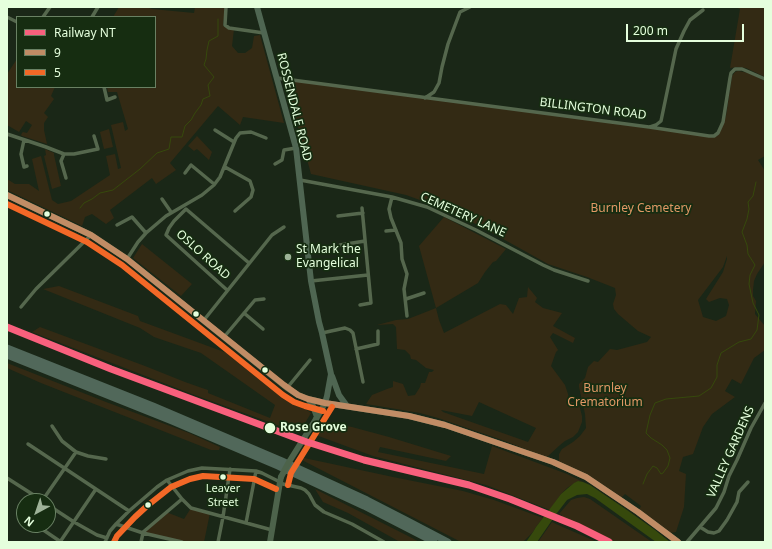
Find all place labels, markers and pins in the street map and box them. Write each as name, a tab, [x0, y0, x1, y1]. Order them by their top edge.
unlabelled marker	[42, 209, 52, 219]
place label: St Mark the Evangelical	[296, 243, 361, 271]
marker: St Mark the Evangelical	[283, 252, 293, 262]
unlabelled marker	[191, 309, 201, 319]
unlabelled marker	[260, 365, 270, 375]
marker: Rose Grove	[263, 421, 277, 435]
place label: Rose Grove	[280, 421, 347, 435]
marker: Leaver Street	[218, 472, 228, 482]
place label: Leaver Street	[206, 482, 240, 508]
unlabelled marker	[143, 500, 153, 510]

